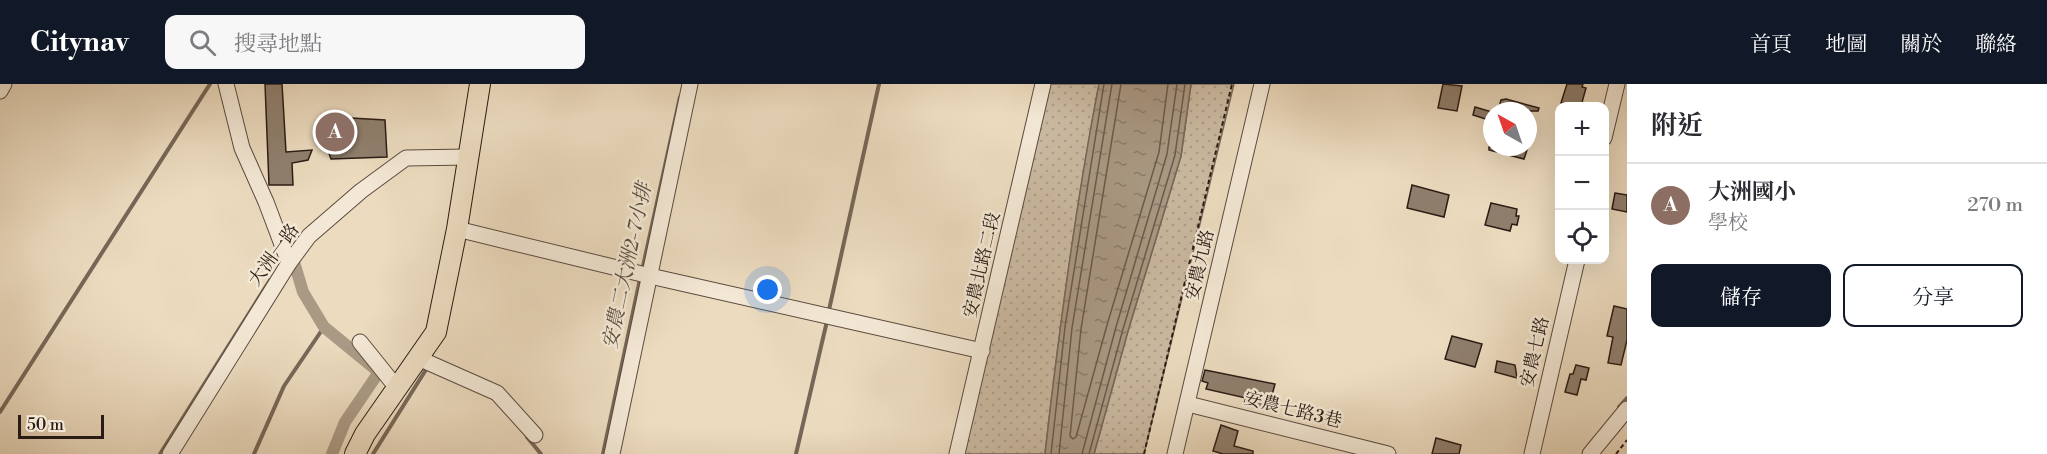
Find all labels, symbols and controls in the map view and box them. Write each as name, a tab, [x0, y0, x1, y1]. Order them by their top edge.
search box	[165, 15, 585, 69]
text: Citynav	[30, 25, 129, 60]
icon: search	[186, 26, 219, 59]
text: 搜尋地點	[234, 31, 322, 58]
text: 首頁	[1750, 32, 1792, 58]
text: 地圖	[1825, 32, 1867, 58]
text: 關於	[1900, 32, 1942, 58]
text: 聯絡	[1975, 32, 2017, 58]
north arrow	[1483, 102, 1537, 156]
map controls	[1555, 102, 1609, 264]
button: +	[1555, 102, 1609, 156]
pin: A	[316, 110, 354, 154]
text: 附近	[1651, 110, 1703, 142]
button: −	[1555, 156, 1609, 210]
water label: 安農二大洲2-7小排	[598, 178, 658, 351]
text: 大洲國小	[1708, 179, 1796, 206]
text: A	[1663, 193, 1678, 218]
text: 270 m	[1967, 193, 2023, 218]
street label: 安農北路二段	[959, 210, 1005, 320]
button: locate	[1555, 210, 1609, 264]
text: 學校	[1708, 211, 1748, 236]
street label: 大洲一路	[244, 219, 304, 291]
street label: 安農九路	[1181, 227, 1219, 303]
button: 儲存	[1651, 264, 1831, 327]
button: 分享	[1843, 264, 2023, 327]
your location	[753, 275, 782, 304]
street label: 安農七路	[1516, 314, 1554, 390]
street label: 安農七路3巷	[1242, 387, 1344, 433]
scale bar	[18, 412, 104, 440]
text: 50 m	[27, 415, 64, 435]

